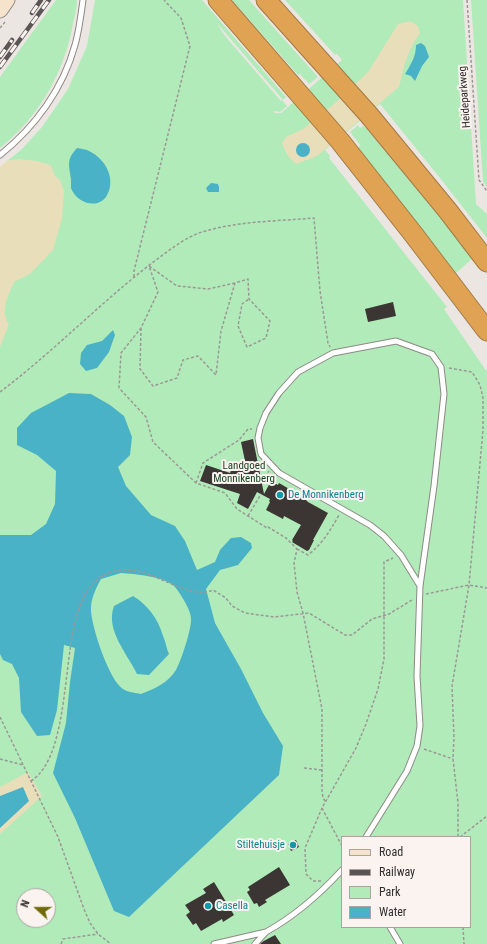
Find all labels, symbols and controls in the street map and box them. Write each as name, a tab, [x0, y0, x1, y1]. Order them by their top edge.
street label: Heideparkweg	[456, 66, 474, 128]
park label: Landgoed Monnikenberg	[213, 459, 275, 485]
place label: De Monnikenberg	[288, 488, 364, 502]
marker: De Monnikenberg	[275, 490, 285, 500]
legend	[341, 836, 471, 928]
place label: Stiltehuisje	[237, 838, 285, 852]
marker: Stiltehuisje	[288, 840, 298, 850]
text: Road	[379, 845, 403, 859]
text: Railway	[379, 865, 415, 879]
text: Park	[379, 885, 400, 899]
north arrow	[16, 888, 56, 928]
text: N	[18, 898, 33, 909]
place label: Casella	[216, 899, 248, 913]
marker: Casella	[203, 901, 213, 911]
text: Water	[379, 905, 407, 919]

